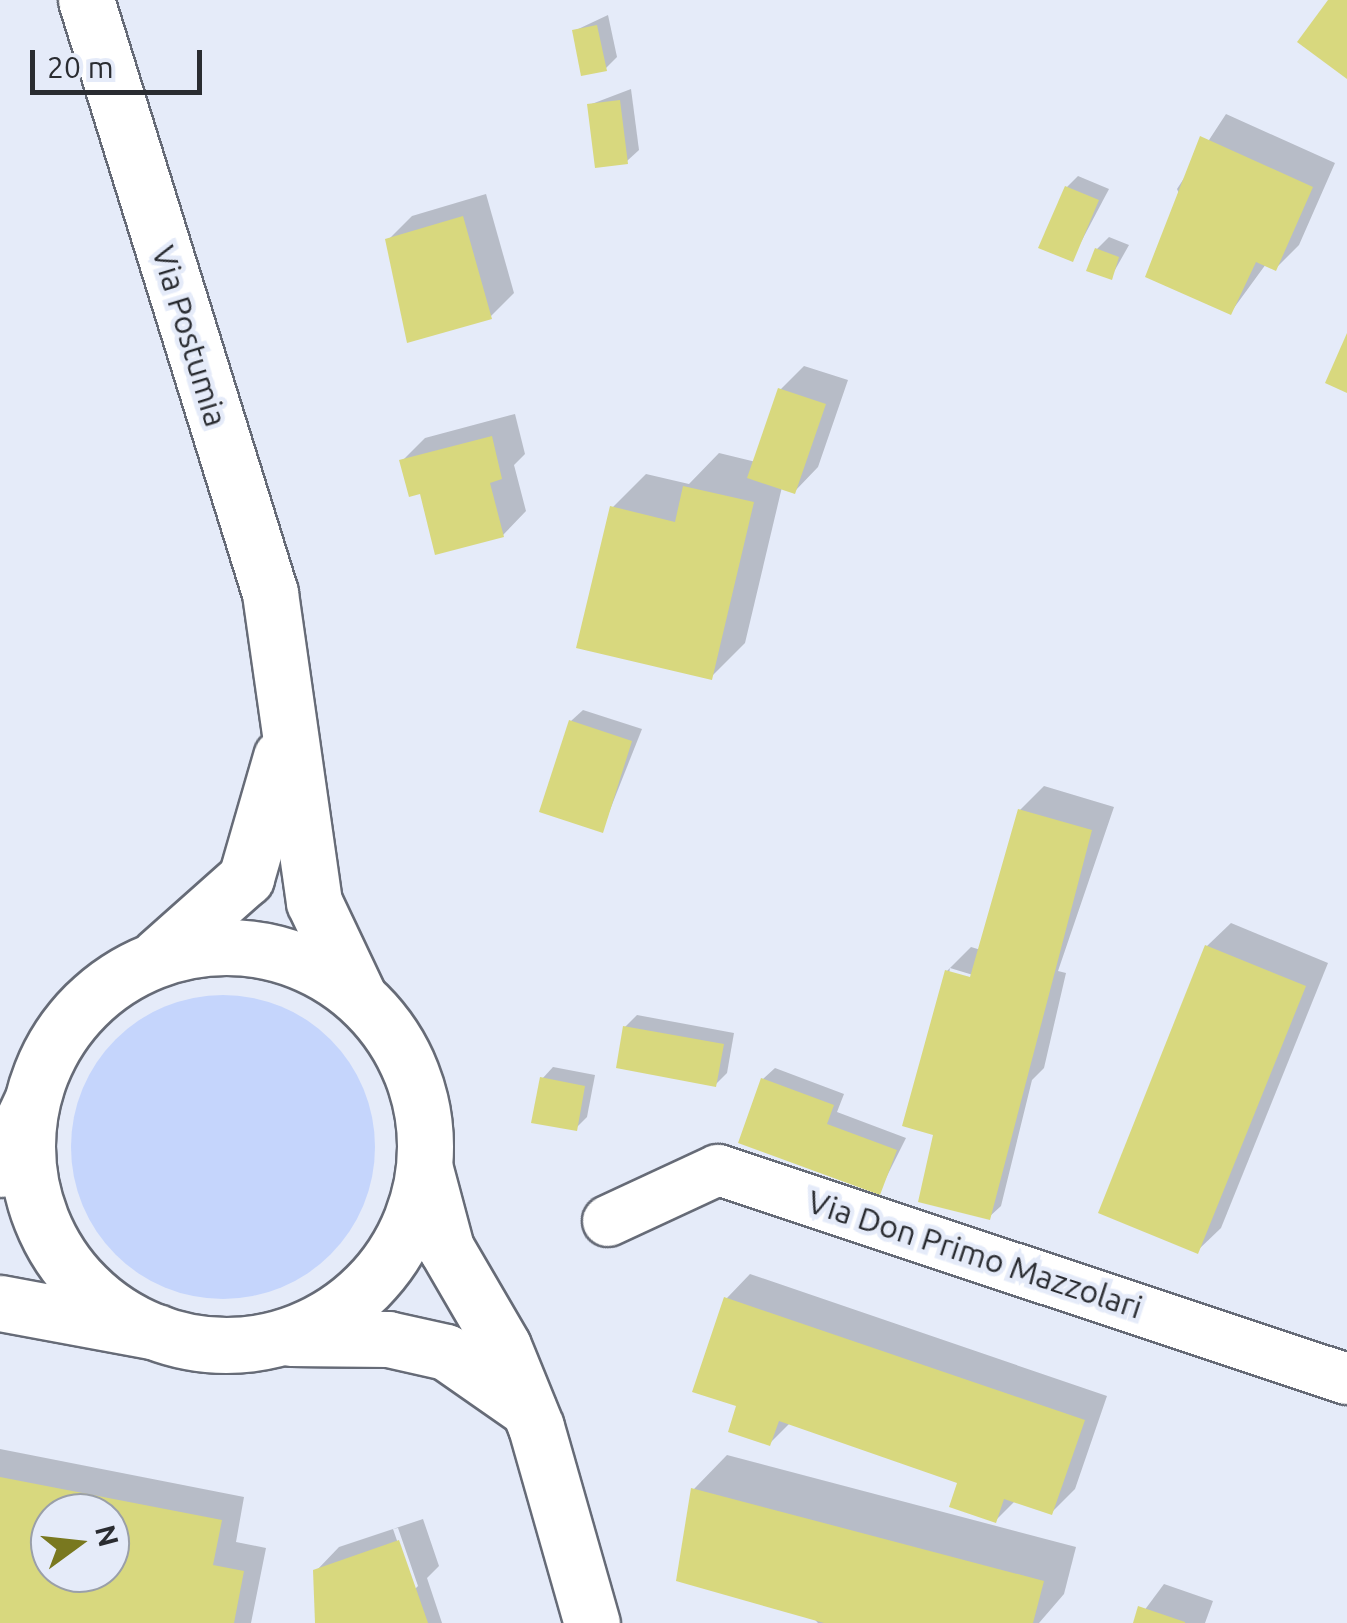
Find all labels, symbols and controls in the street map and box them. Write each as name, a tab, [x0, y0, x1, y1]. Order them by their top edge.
scale bar	[35, 30, 208, 92]
text: 20 m	[47, 50, 114, 84]
street label: Via Postumia	[144, 241, 236, 431]
street label: Via Don Primo Mazzolari	[803, 1182, 1147, 1326]
north arrow	[30, 1493, 130, 1593]
text: N	[90, 1522, 125, 1550]

